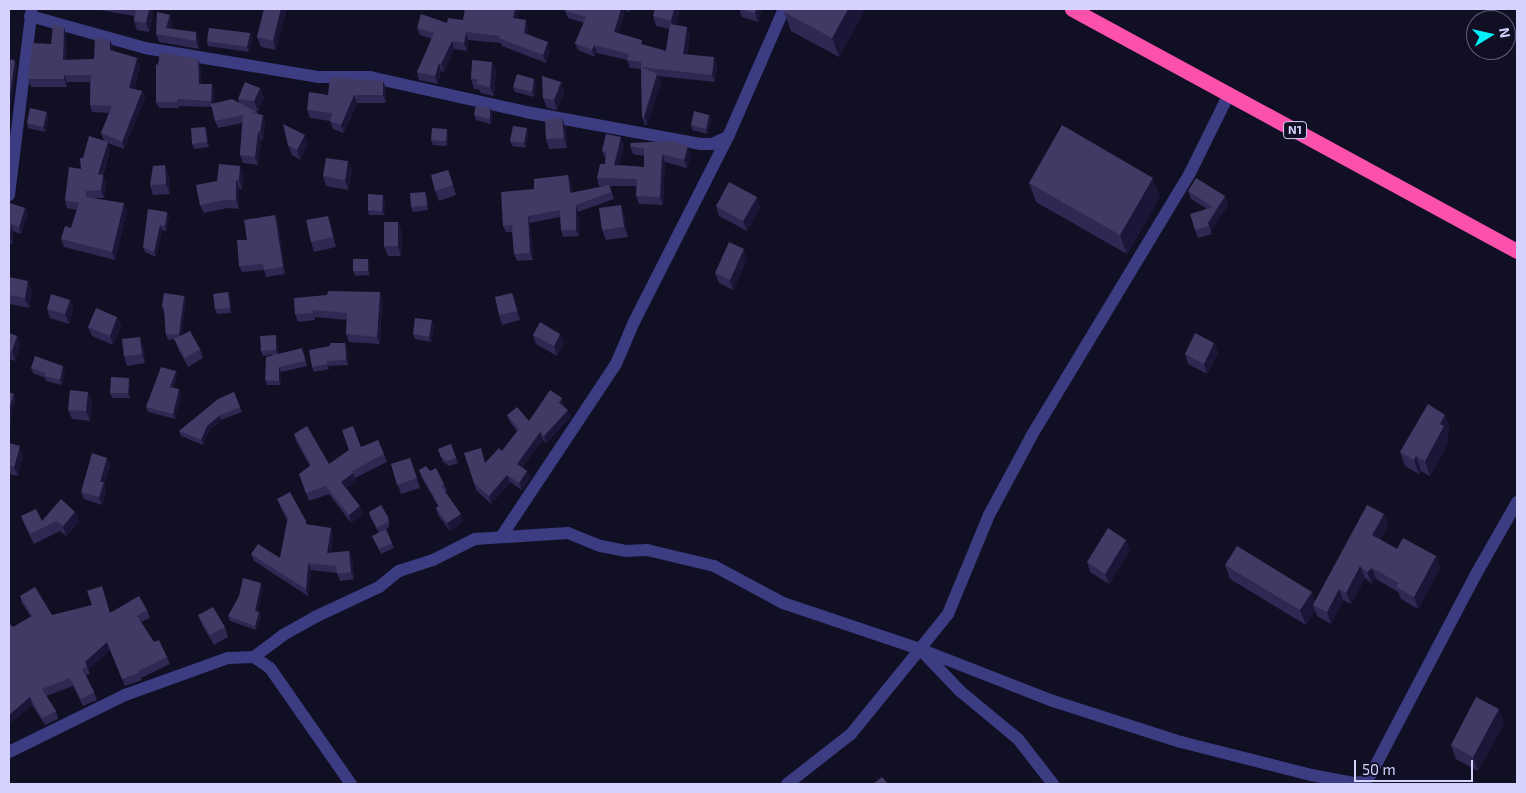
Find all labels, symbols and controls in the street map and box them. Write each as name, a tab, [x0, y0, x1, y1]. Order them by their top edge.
north arrow	[1466, 10, 1516, 60]
text: N	[1496, 26, 1515, 39]
road number: N1	[1282, 120, 1308, 140]
scale bar	[1356, 750, 1475, 782]
text: 50 m	[1362, 760, 1396, 778]

